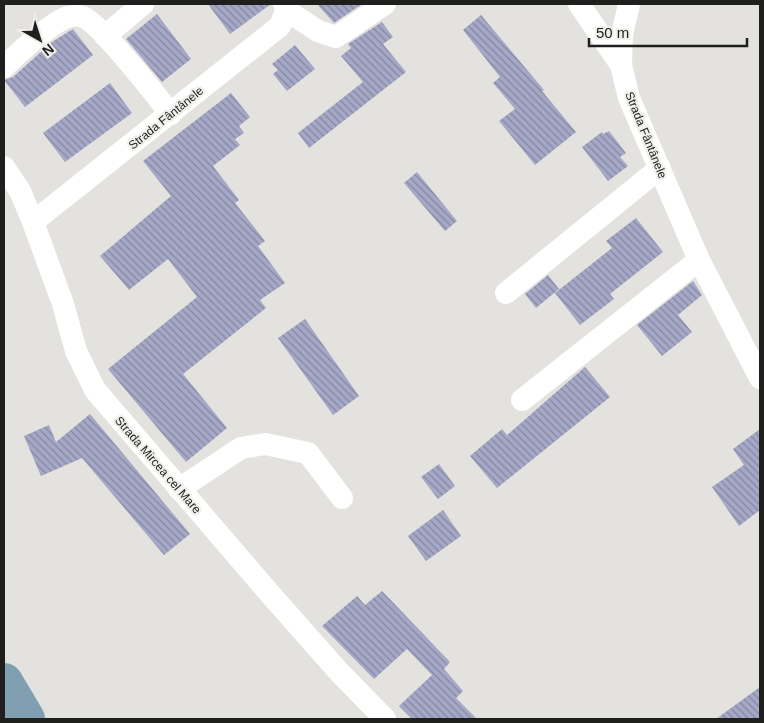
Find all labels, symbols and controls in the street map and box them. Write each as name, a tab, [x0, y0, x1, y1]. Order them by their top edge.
north arrow	[15, 15, 65, 65]
scale bar	[589, 15, 746, 47]
text: 50 m	[596, 24, 629, 41]
text: N	[39, 41, 57, 60]
street label: Strada Fântânele	[126, 83, 206, 152]
street label: Strada Fântânele	[622, 90, 670, 181]
street label: Strada Mircea cel Mare	[112, 414, 204, 517]

